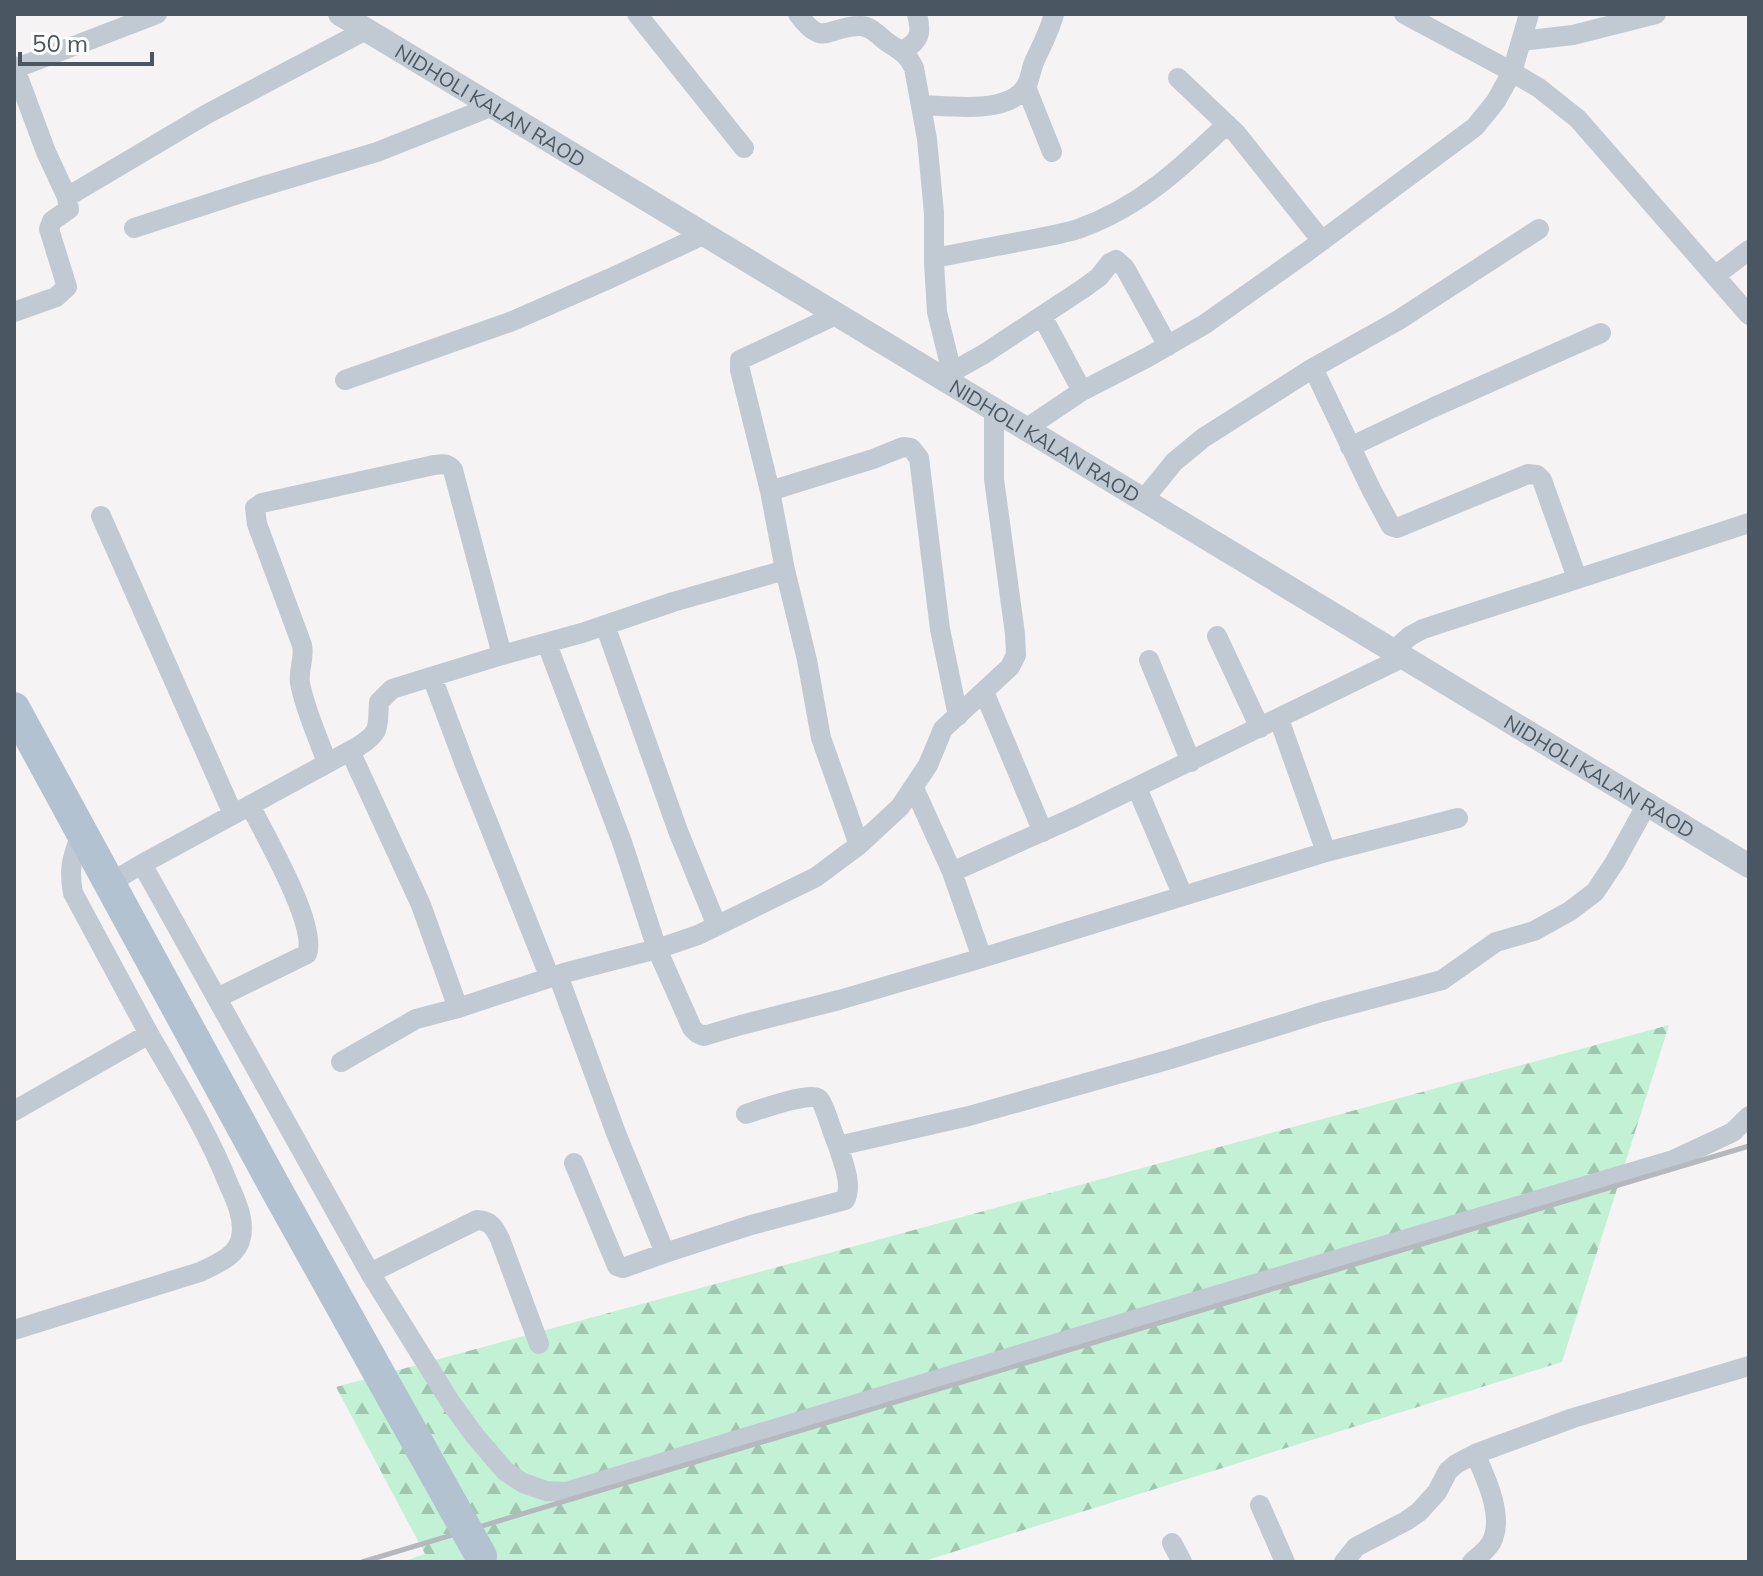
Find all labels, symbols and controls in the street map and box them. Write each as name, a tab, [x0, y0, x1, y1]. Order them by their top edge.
scale bar	[20, 16, 152, 66]
text: 50 m	[32, 28, 88, 58]
street label: NIDHOLI KALAN RAOD	[391, 38, 590, 172]
street label: NIDHOLI KALAN RAOD	[945, 373, 1145, 507]
street label: NIDHOLI KALAN RAOD	[1500, 709, 1699, 843]

